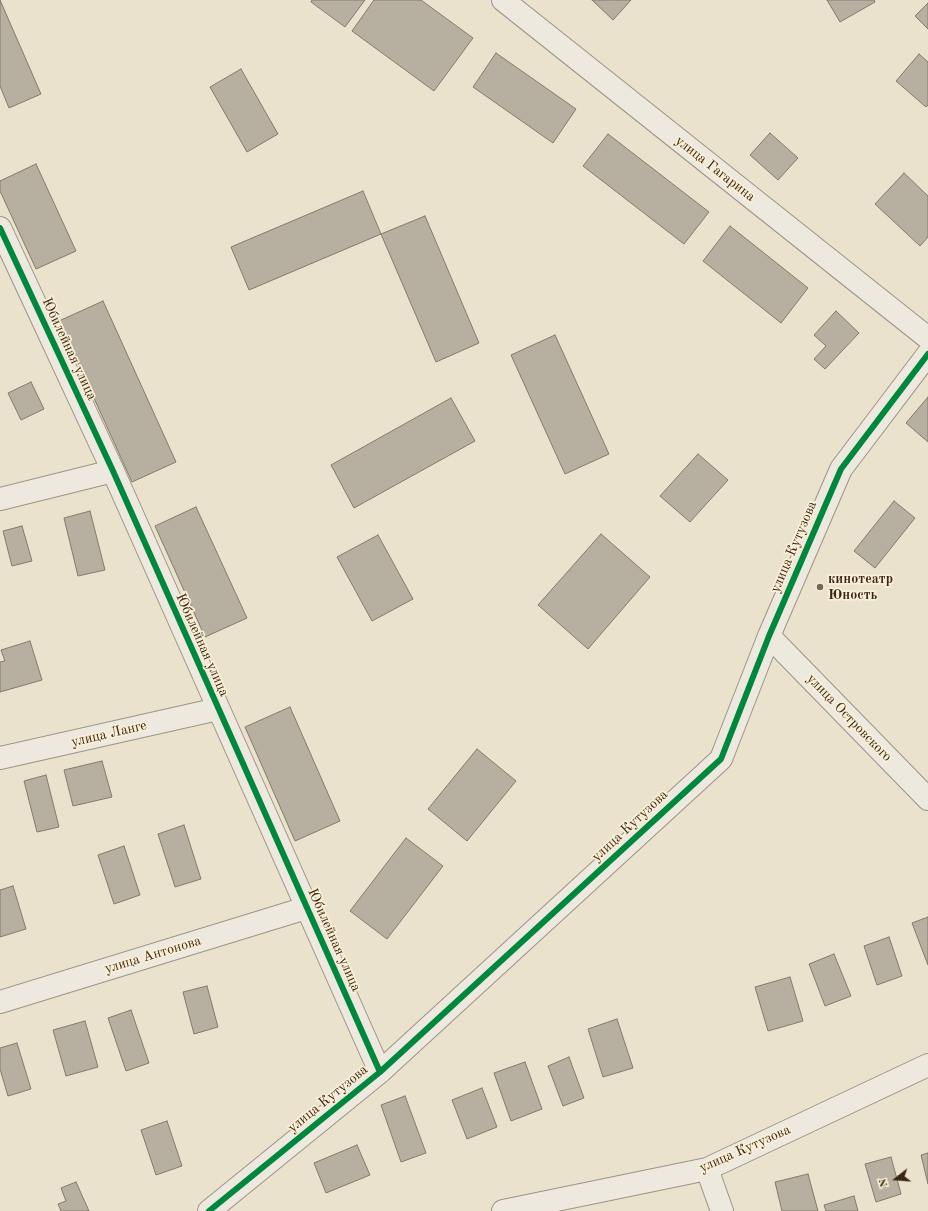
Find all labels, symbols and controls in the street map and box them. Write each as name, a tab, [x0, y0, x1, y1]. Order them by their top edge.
street label: улица Гагарина	[672, 133, 758, 205]
street label: Юбилейная улица	[38, 295, 100, 403]
street label: улица Кутузова	[767, 499, 821, 595]
place label: кинотеатр Юность	[828, 571, 893, 604]
marker: кинотеатр Юность	[815, 582, 825, 592]
street label: Юбилейная улица	[172, 591, 232, 699]
street label: улица Островского	[803, 671, 895, 765]
street label: улица Ланге	[70, 717, 148, 751]
street label: улица Кутузова	[588, 786, 672, 866]
street label: Юбилейная улица	[304, 886, 364, 994]
street label: улица Антонова	[103, 932, 203, 978]
street label: улица Кутузова	[285, 1062, 371, 1136]
street label: улица Кутузова	[697, 1121, 793, 1177]
north arrow	[876, 1159, 916, 1199]
text: N	[878, 1177, 891, 1188]

